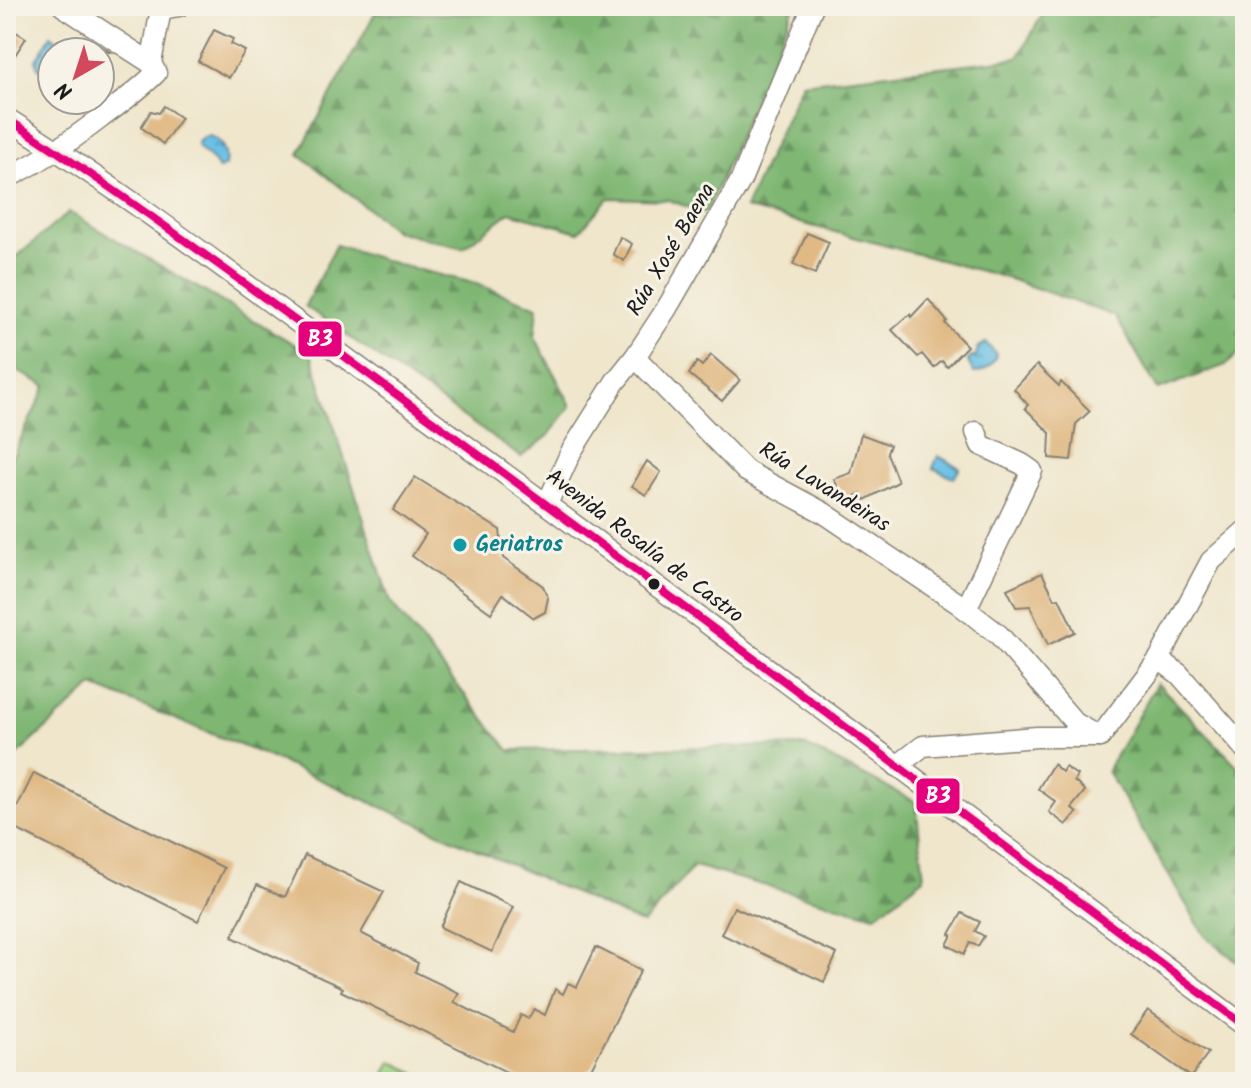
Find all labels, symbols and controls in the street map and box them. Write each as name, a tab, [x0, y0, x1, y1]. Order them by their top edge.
north arrow	[36, 36, 116, 116]
text: N	[48, 72, 81, 108]
street label: Rúa Xosé Baena	[618, 177, 726, 323]
line badge: B3	[297, 320, 343, 358]
text: B3	[307, 323, 333, 358]
street label: Rúa Lavandeiras	[751, 434, 897, 543]
street label: Avenida Rosalía de Castro	[538, 461, 750, 633]
place label: Geriatros	[476, 528, 564, 563]
marker: Geriatros	[451, 536, 469, 554]
unlabelled marker	[646, 576, 662, 592]
line badge: B3	[915, 777, 961, 815]
text: B3	[925, 780, 951, 815]

